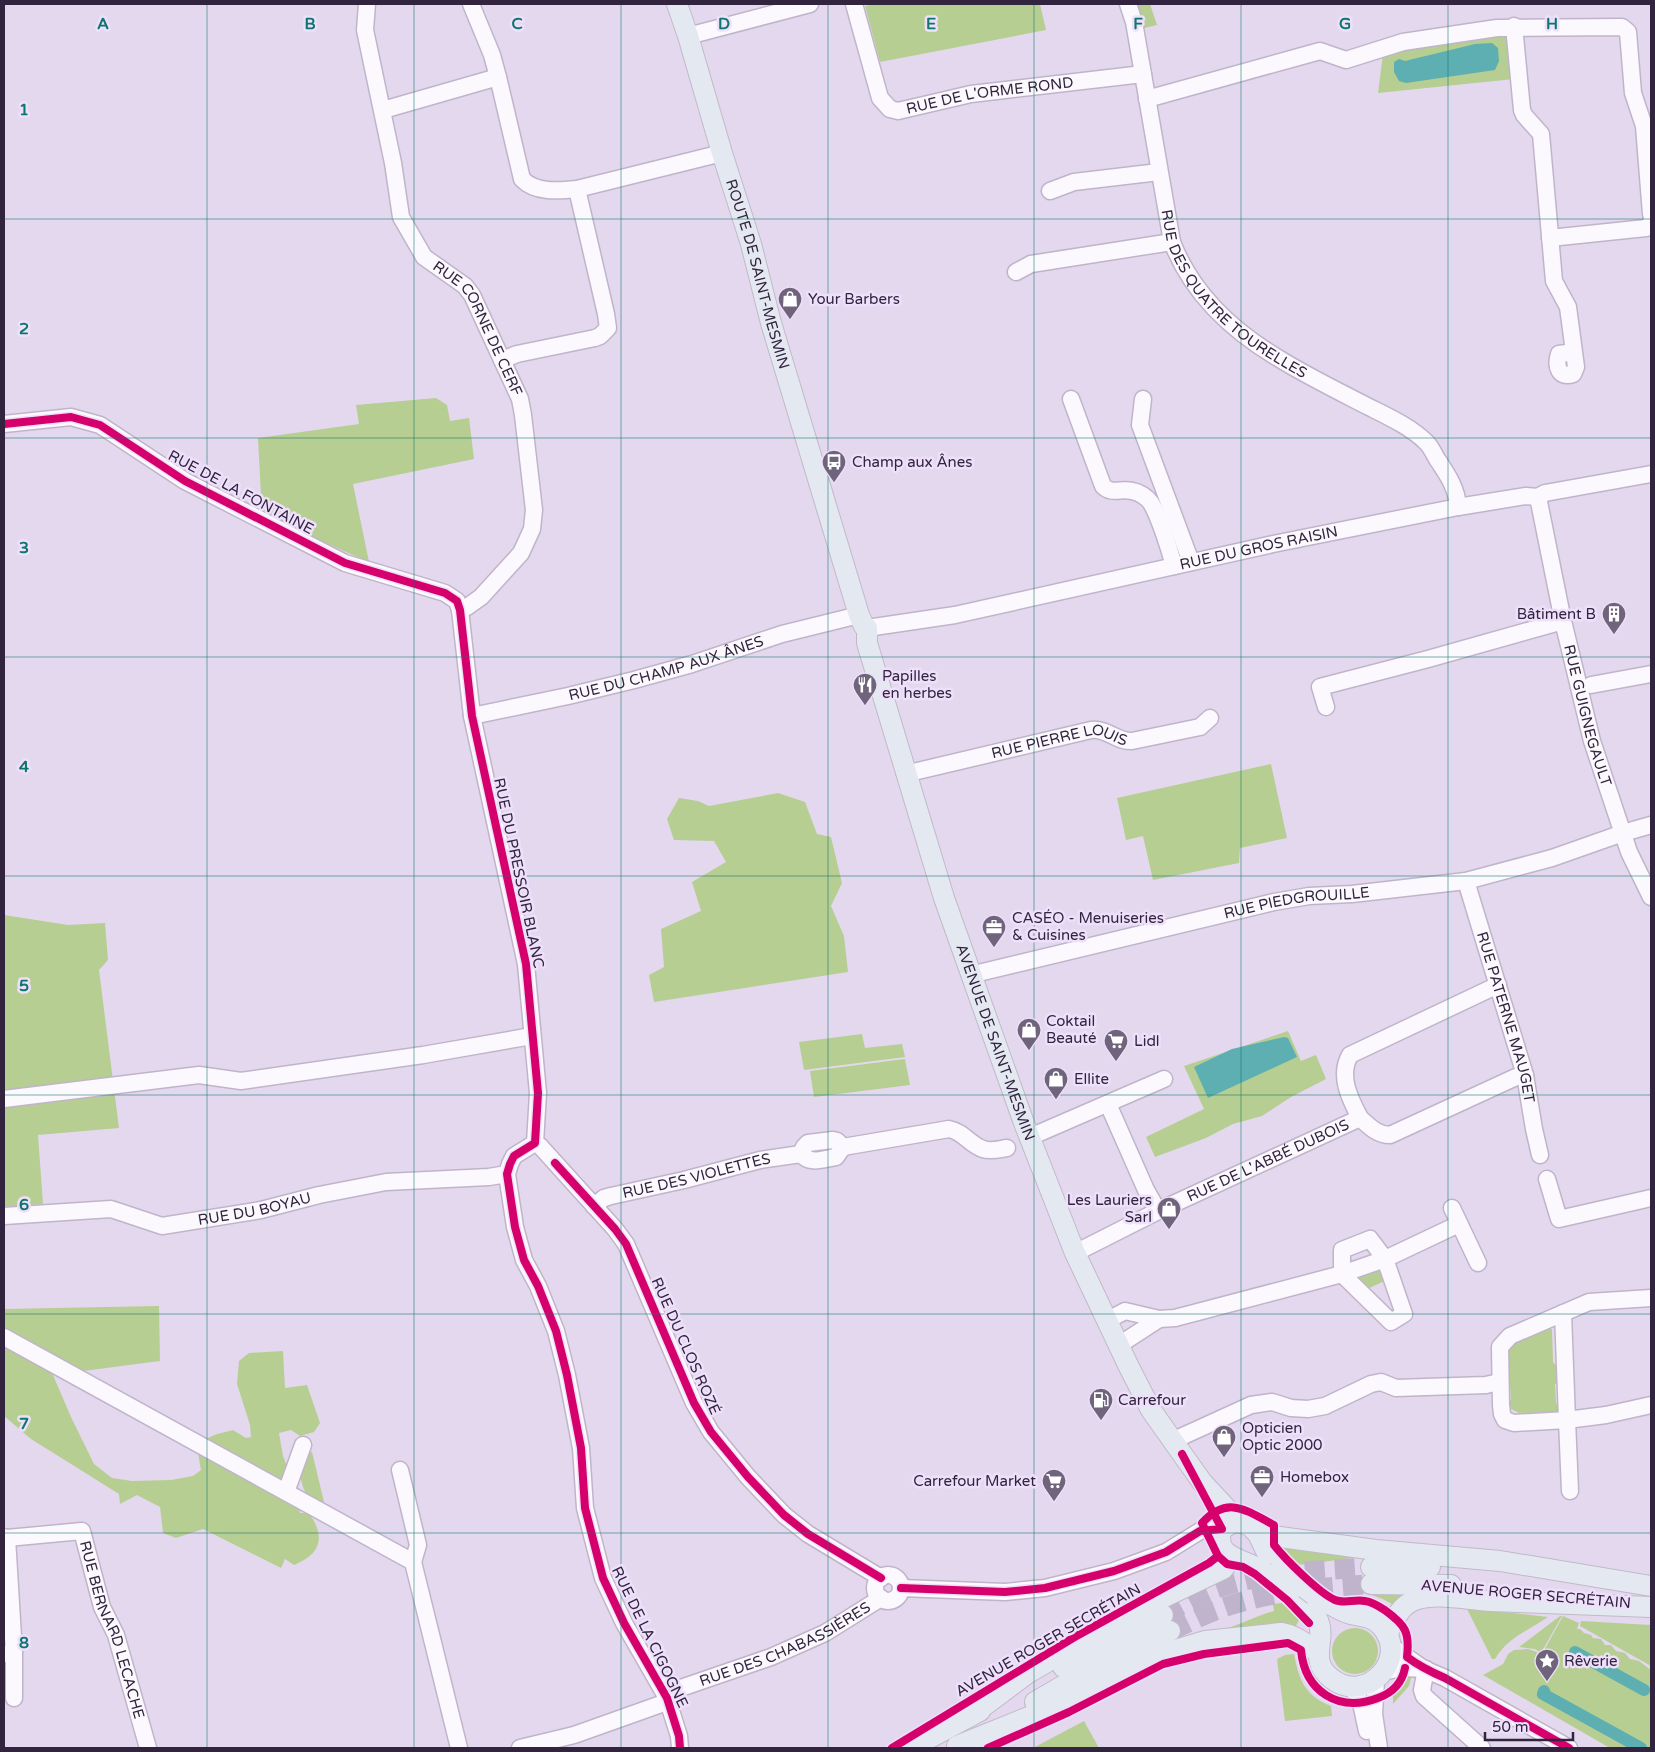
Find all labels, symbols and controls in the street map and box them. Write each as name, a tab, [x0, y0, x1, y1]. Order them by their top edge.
text: A	[97, 14, 109, 34]
text: B	[304, 14, 316, 34]
text: C	[511, 14, 523, 34]
text: D	[718, 14, 730, 34]
text: E	[926, 14, 936, 34]
text: F	[1133, 14, 1143, 34]
text: G	[1339, 14, 1351, 34]
text: H	[1546, 14, 1558, 34]
street label: RUE DE L'ORME ROND	[904, 73, 1074, 118]
text: 1	[19, 100, 29, 120]
street label: ROUTE DE SAINT-MESMIN	[722, 177, 793, 371]
street label: RUE DES QUATRE TOURELLES	[1158, 208, 1310, 382]
street label: RUE CORNE DE CERF	[429, 257, 526, 399]
shop icon: Your Barbers	[777, 286, 803, 320]
place label: Your Barbers	[808, 290, 900, 308]
text: 2	[19, 319, 29, 339]
street label: RUE DE LA FONTAINE	[165, 446, 317, 538]
bus stop icon: Champ aux Ânes	[821, 449, 847, 483]
place label: Champ aux Ânes	[852, 453, 972, 471]
street label: RUE DU GROS RAISIN	[1178, 522, 1339, 574]
text: 3	[19, 538, 29, 558]
building icon: Bâtiment B	[1601, 601, 1627, 635]
place label: Bâtiment B	[1517, 605, 1596, 623]
street label: RUE DU CHAMP AUX ÂNES	[567, 632, 766, 705]
street label: RUE GUIGNEGAULT	[1560, 643, 1615, 788]
place label: Papilles en herbes	[882, 667, 952, 702]
restaurant icon: Papilles en herbes	[852, 672, 878, 706]
street label: RUE PIERRE LOUIS	[989, 720, 1130, 762]
text: 4	[19, 757, 29, 777]
street label: RUE DU PRESSOIR BLANC	[490, 776, 548, 970]
street label: RUE PIEDGROUILLE	[1222, 883, 1370, 923]
place label: CASÉO - Menuiseries & Cuisines	[1012, 909, 1164, 944]
office icon: CASÉO - Menuiseries & Cuisines	[981, 914, 1007, 948]
street label: RUE PATERNE MAUGET	[1473, 930, 1538, 1104]
street label: AVENUE DE SAINT-MESMIN	[952, 942, 1039, 1143]
text: 5	[19, 976, 29, 996]
place label: Coktail Beauté	[1046, 1012, 1096, 1047]
shop icon: Coktail Beauté	[1016, 1017, 1042, 1051]
supermarket icon: Lidl	[1103, 1028, 1129, 1062]
place label: Lidl	[1134, 1032, 1160, 1050]
shop icon: Ellite	[1043, 1066, 1069, 1100]
place label: Ellite	[1074, 1070, 1109, 1088]
street label: RUE DE L'ABBÉ DUBOIS	[1184, 1115, 1352, 1205]
street label: RUE DES VIOLETTES	[621, 1150, 772, 1202]
street label: RUE DU BOYAU	[197, 1188, 313, 1229]
place label: Les Lauriers Sarl	[1067, 1191, 1152, 1226]
text: 6	[19, 1195, 29, 1215]
shop icon: Les Lauriers Sarl	[1156, 1196, 1182, 1230]
street label: RUE DU CLOS ROZÉ	[648, 1275, 724, 1417]
fuel station icon: Carrefour	[1088, 1387, 1114, 1421]
place label: Carrefour	[1118, 1391, 1186, 1409]
text: 7	[19, 1414, 29, 1434]
place label: Opticien Optic 2000	[1242, 1419, 1323, 1454]
shop icon: Opticien Optic 2000	[1211, 1424, 1237, 1458]
office icon: Homebox	[1249, 1464, 1275, 1498]
supermarket icon: Carrefour Market	[1041, 1468, 1067, 1502]
place label: Homebox	[1280, 1468, 1349, 1486]
place label: Carrefour Market	[913, 1472, 1036, 1490]
street label: RUE BERNARD LECACHE	[76, 1539, 148, 1721]
street label: RUE DE LA CIGOGNE	[608, 1563, 692, 1711]
street label: AVENUE ROGER SECRÉTAIN	[1420, 1576, 1632, 1612]
street label: AVENUE ROGER SECRÉTAIN	[952, 1579, 1144, 1701]
street label: RUE DES CHABASSIÈRES	[697, 1598, 874, 1690]
text: 8	[19, 1633, 29, 1653]
place icon: Rêverie	[1534, 1648, 1560, 1682]
place label: Rêverie	[1564, 1652, 1617, 1670]
scale bar	[1485, 1710, 1572, 1742]
text: 50 m	[1492, 1718, 1529, 1736]

